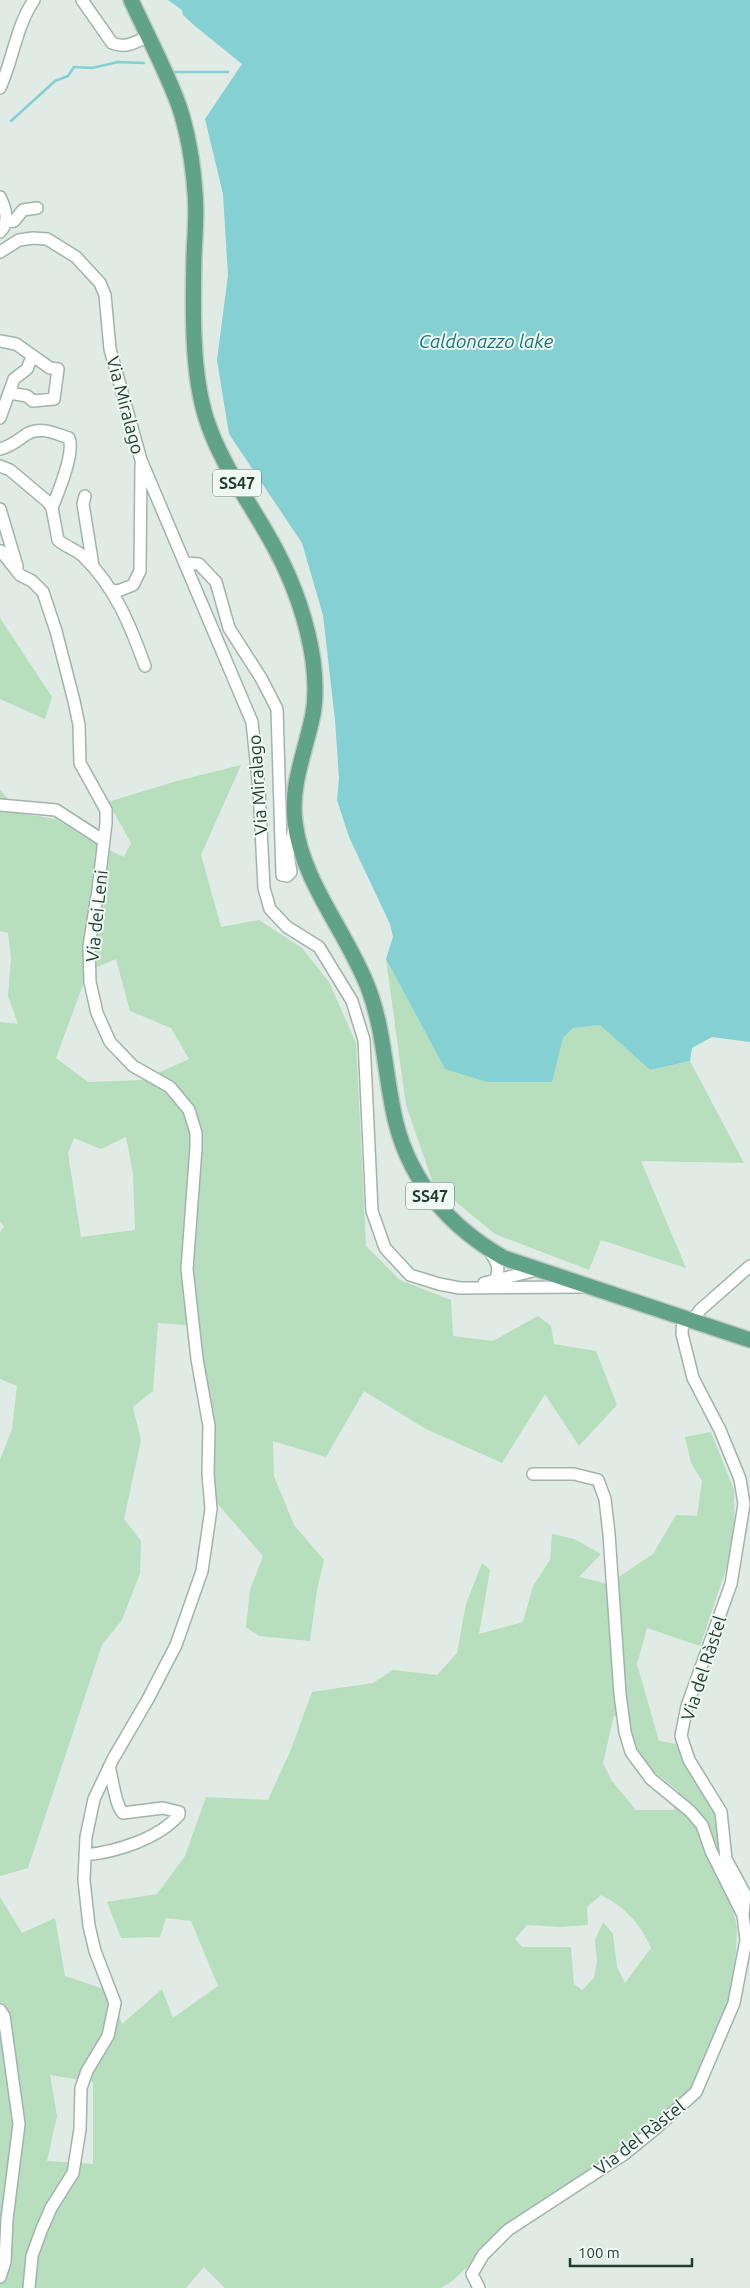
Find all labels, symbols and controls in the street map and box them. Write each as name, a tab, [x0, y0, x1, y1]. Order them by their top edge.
water label: Caldonazzo lake	[419, 330, 554, 352]
street label: Via Miralago	[103, 354, 149, 456]
road number: SS47	[213, 469, 261, 496]
street label: Via Miralago	[244, 734, 270, 836]
street label: Via dei Leni	[81, 869, 111, 963]
road number: SS47	[406, 1182, 454, 1210]
street label: Via del Ràstel	[677, 1613, 729, 1723]
street label: Via del Ràstel	[590, 2095, 688, 2178]
scale bar	[570, 2236, 692, 2268]
text: 100 m	[578, 2244, 620, 2261]

